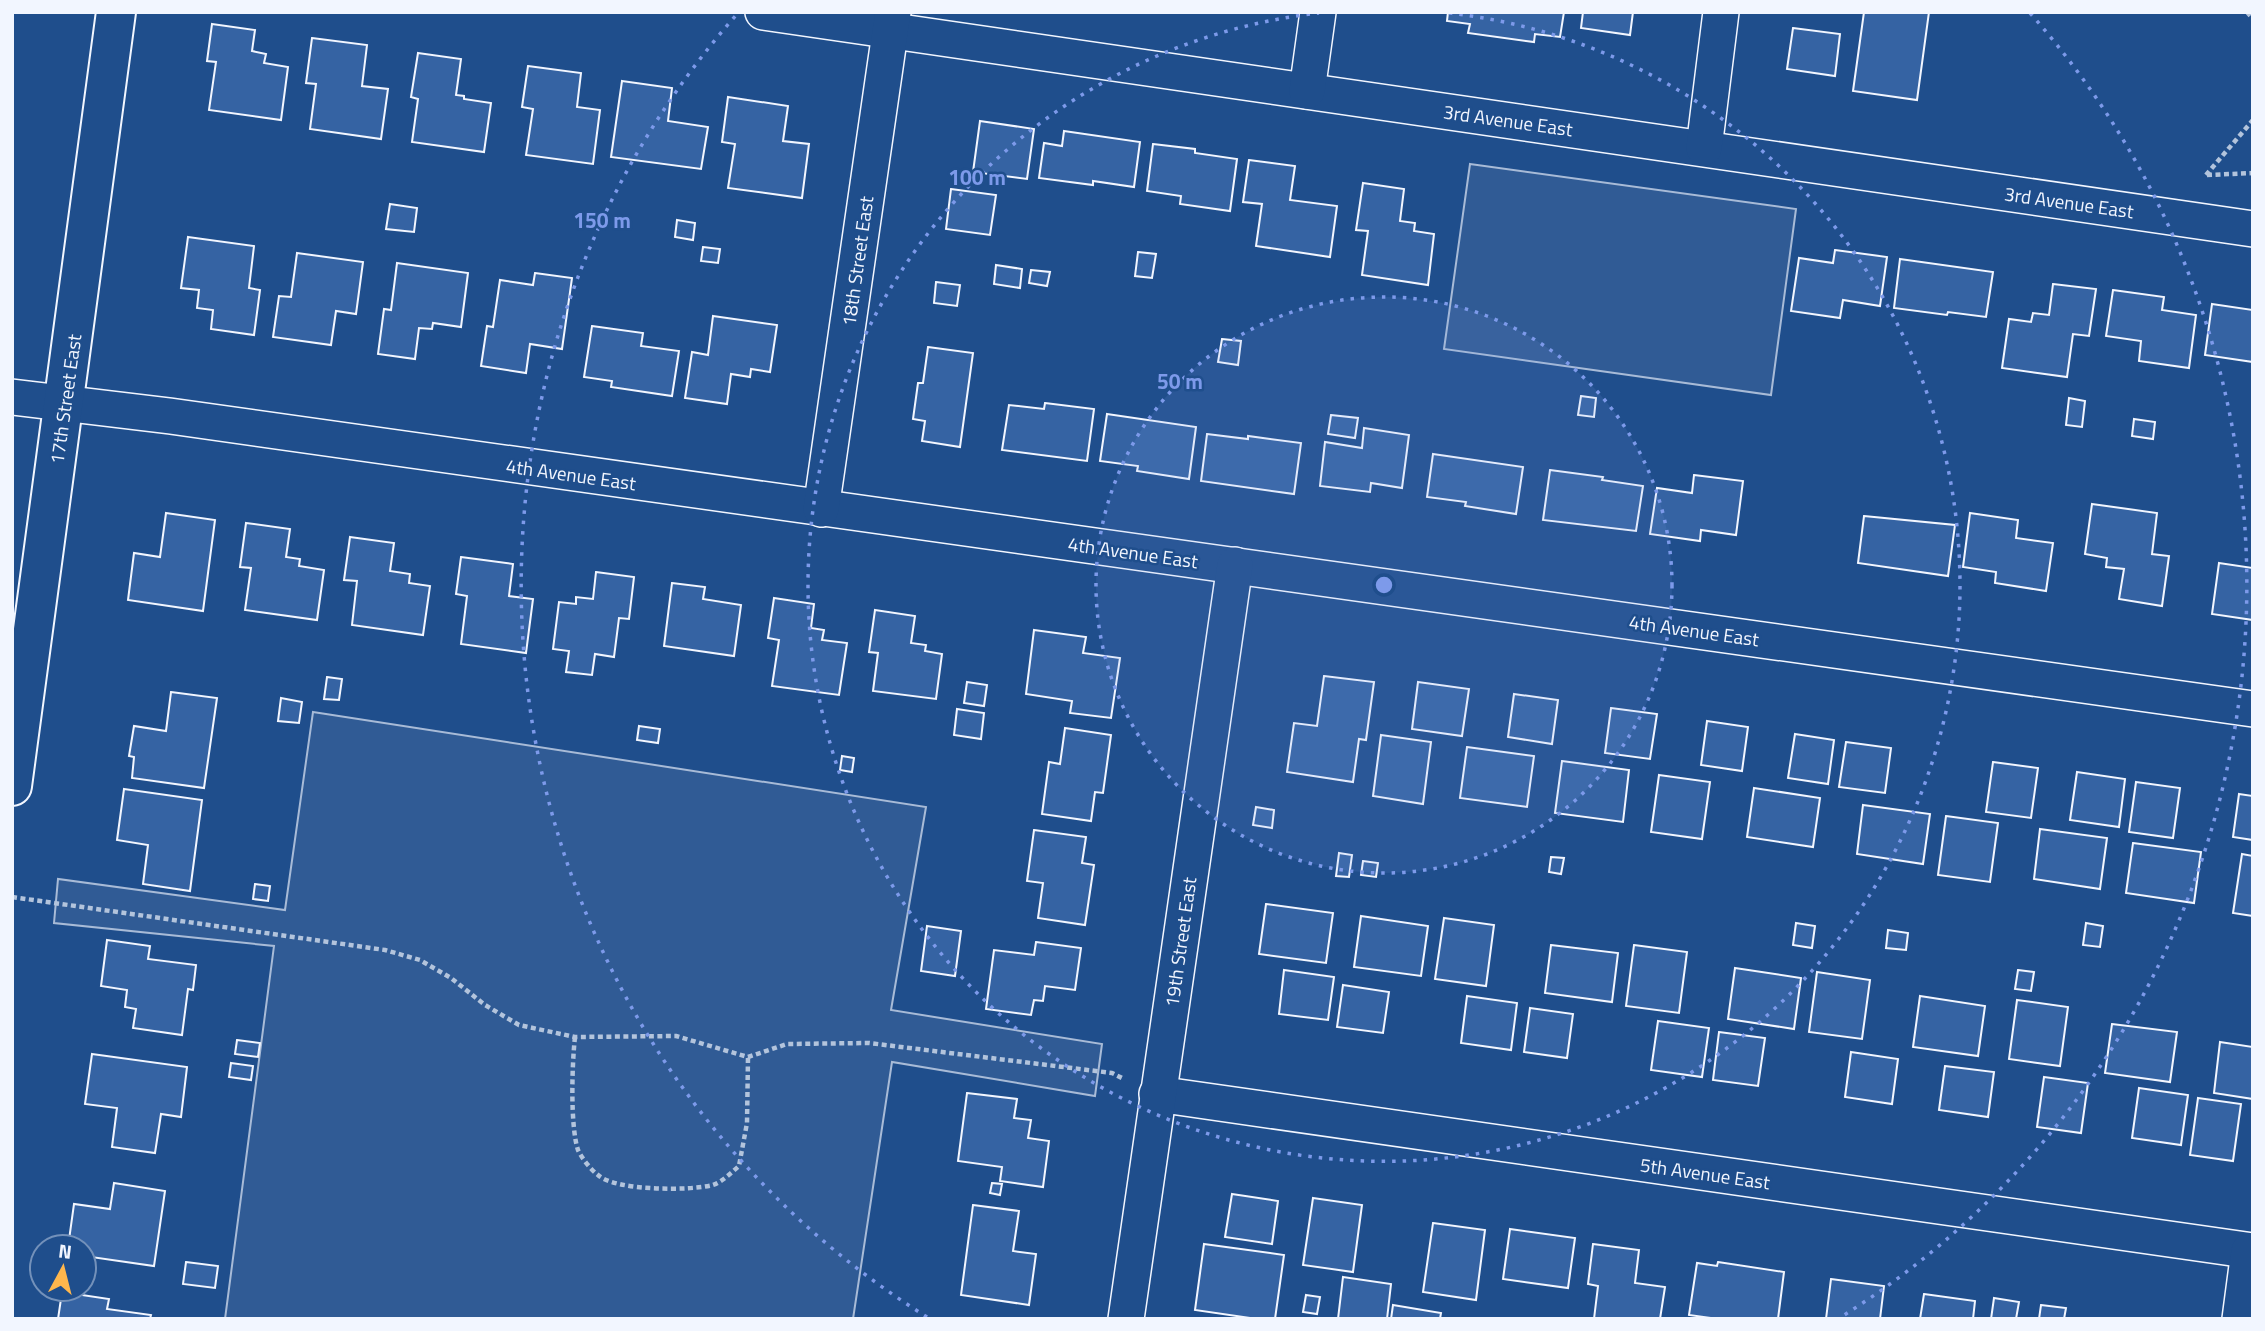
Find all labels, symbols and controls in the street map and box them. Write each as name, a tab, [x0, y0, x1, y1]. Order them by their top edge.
street label: 3rd Avenue East	[1441, 97, 1575, 143]
text: 100 m	[948, 161, 1006, 193]
street label: 3rd Avenue East	[2002, 179, 2136, 225]
street label: 18th Street East	[834, 194, 881, 328]
text: 150 m	[573, 204, 631, 236]
street label: 17th Street East	[42, 332, 89, 466]
text: 50 m	[1157, 365, 1203, 397]
street label: 4th Avenue East	[504, 451, 638, 498]
street label: 4th Avenue East	[1066, 529, 1200, 576]
centre of rings	[1372, 573, 1396, 597]
street label: 4th Avenue East	[1627, 607, 1761, 654]
street label: 19th Street East	[1157, 875, 1204, 1009]
street label: 5th Avenue East	[1638, 1150, 1772, 1197]
north arrow	[28, 1233, 98, 1303]
text: N	[57, 1235, 73, 1266]

